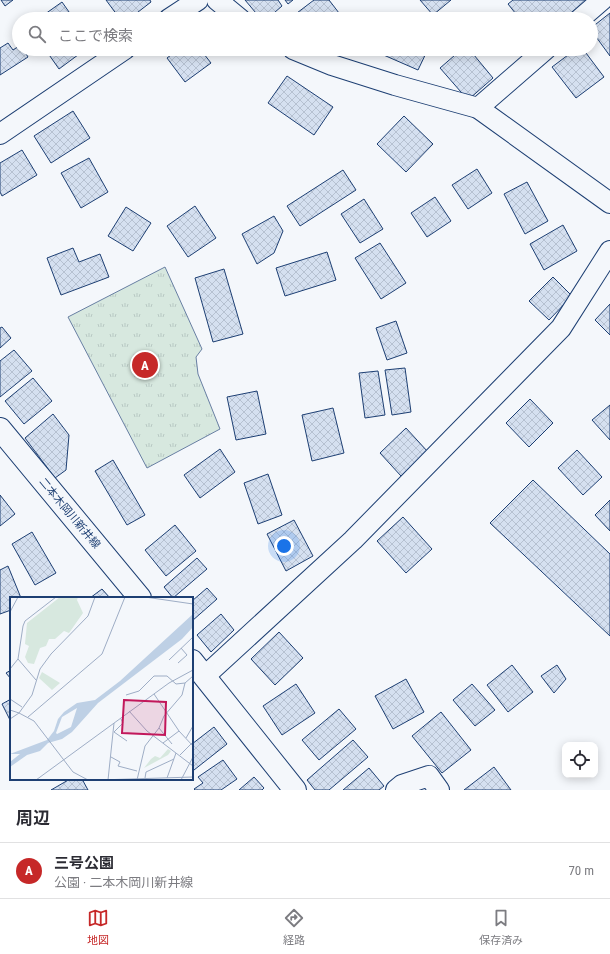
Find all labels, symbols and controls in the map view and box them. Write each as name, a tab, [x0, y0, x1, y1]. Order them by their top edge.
search box	[12, 12, 598, 56]
icon: search	[26, 23, 48, 45]
text: ここで検索	[58, 27, 133, 45]
pin: A	[132, 350, 158, 380]
street label: 二本木岡川新井線	[36, 475, 103, 551]
your location	[274, 536, 294, 556]
inset map	[10, 597, 193, 780]
map controls	[562, 742, 598, 778]
button: locate	[562, 742, 598, 778]
text: 周辺	[16, 808, 50, 828]
text: 三号公園	[54, 854, 114, 872]
text: A	[25, 863, 33, 878]
text: 70 m	[568, 863, 594, 878]
text: 公園 · 二本木岡川新井線	[54, 875, 193, 890]
tab: 地図	[87, 907, 109, 947]
tab: 経路	[283, 907, 305, 947]
tab: 保存済み	[479, 907, 523, 947]

